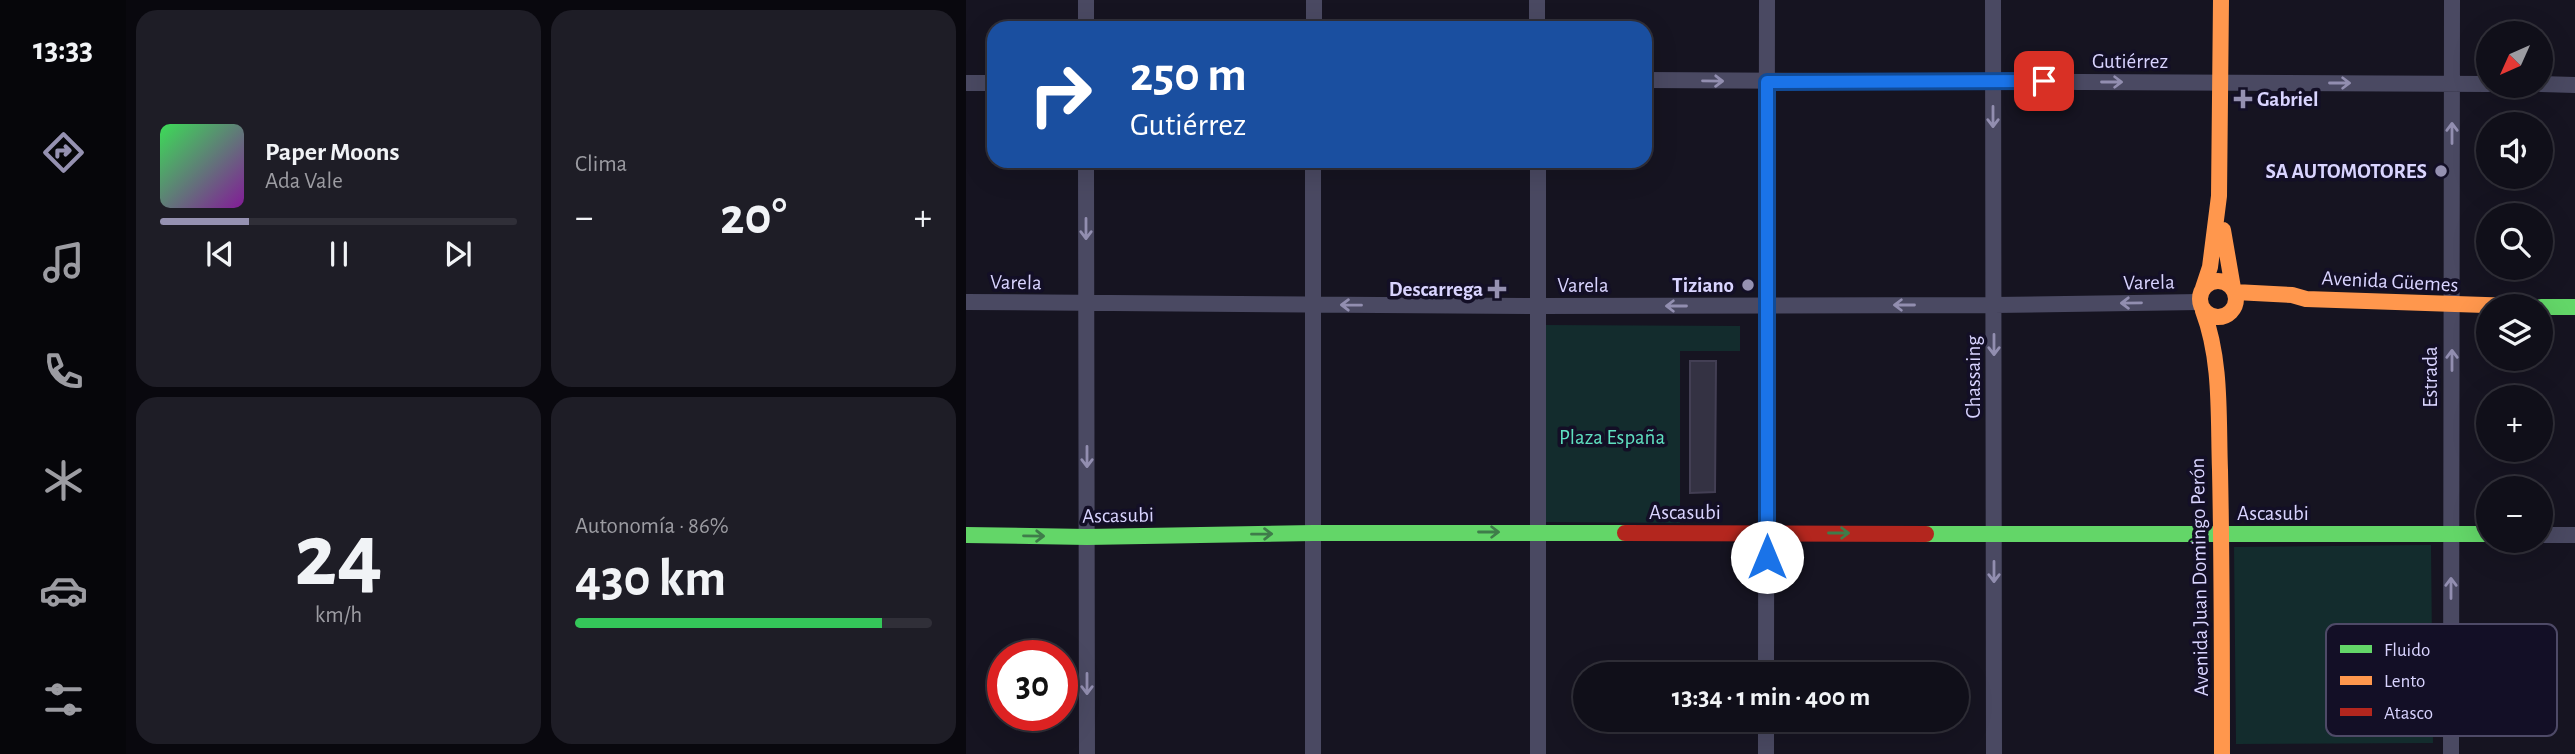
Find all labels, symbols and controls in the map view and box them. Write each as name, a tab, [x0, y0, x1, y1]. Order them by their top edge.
north arrow	[2476, 21, 2553, 98]
map controls	[2476, 21, 2553, 553]
text: 13:33	[33, 33, 93, 65]
icon: right	[1015, 49, 1106, 140]
text: 250 m	[1130, 51, 1247, 100]
pin	[2014, 51, 2074, 111]
street label: Gutiérrez	[2092, 51, 2168, 72]
icon: arrive	[2025, 62, 2063, 100]
one-way arrow	[1701, 74, 1724, 88]
one-way arrow	[2100, 75, 2123, 89]
one-way arrow	[2328, 76, 2351, 90]
place label: Gabriel	[2257, 89, 2318, 110]
marker: Gabriel	[2235, 91, 2251, 107]
one-way arrow	[1986, 105, 2000, 128]
text: Gutiérrez	[1130, 109, 1246, 141]
button: sound	[2476, 112, 2553, 189]
one-way arrow	[2445, 122, 2459, 145]
icon: directions	[39, 128, 88, 177]
text: Paper Moons	[265, 139, 400, 165]
text: Clima	[575, 153, 627, 176]
place label: SA AUTOMOTORES	[2265, 161, 2427, 182]
marker: SA AUTOMOTORES	[2433, 163, 2449, 179]
text: Ada Vale	[265, 170, 343, 193]
text: 20°	[720, 191, 787, 243]
text: −	[575, 199, 593, 237]
text: +	[914, 199, 932, 237]
button: search	[2476, 203, 2553, 280]
one-way arrow	[1079, 217, 1093, 240]
icon: previous	[201, 235, 239, 273]
icon: pause	[320, 235, 358, 273]
icon: next	[439, 235, 477, 273]
icon: music	[39, 238, 88, 287]
street label: Avenida Güemes	[2321, 267, 2459, 296]
street label: Varela	[990, 272, 1042, 293]
street label: Varela	[2123, 272, 2175, 293]
street label: Varela	[1557, 275, 1609, 296]
place label: Tiziano	[1672, 275, 1734, 296]
marker: Tiziano	[1740, 277, 1756, 293]
place label: Descarrega	[1389, 279, 1483, 300]
marker: Descarrega	[1489, 281, 1505, 297]
button: layers	[2476, 294, 2553, 371]
one-way arrow	[2120, 296, 2143, 310]
one-way arrow	[1340, 298, 1363, 311]
one-way arrow	[1893, 298, 1916, 312]
one-way arrow	[1665, 299, 1688, 313]
one-way arrow	[1987, 333, 2001, 356]
street label: Chassaing	[1963, 335, 1984, 418]
street label: Estrada	[2420, 346, 2441, 408]
icon: phone	[39, 347, 88, 396]
one-way arrow	[2445, 349, 2459, 372]
button: +	[2476, 385, 2553, 462]
park label: Plaza España	[1559, 427, 1665, 448]
one-way arrow	[1080, 445, 1094, 468]
icon: climate	[39, 456, 88, 505]
street label: Avenida Juan Domingo Perón	[2187, 458, 2212, 696]
button: −	[2476, 476, 2553, 553]
street label: Ascasubi	[1649, 502, 1721, 523]
street label: Ascasubi	[2237, 503, 2309, 524]
street label: Ascasubi	[1082, 504, 1154, 527]
text: 24	[294, 511, 383, 602]
text: Autonomía · 86%	[575, 515, 729, 538]
position arrow	[1730, 520, 1804, 594]
one-way arrow	[1477, 525, 1500, 539]
one-way arrow	[1827, 526, 1850, 540]
one-way arrow	[1250, 527, 1273, 540]
one-way arrow	[1022, 529, 1045, 543]
text: 430 km	[575, 553, 726, 605]
one-way arrow	[1987, 560, 2001, 583]
icon: car	[39, 566, 88, 615]
one-way arrow	[2444, 577, 2458, 600]
text: km/h	[315, 604, 362, 627]
legend	[2326, 624, 2557, 736]
speed limit sign: 30	[987, 640, 1078, 731]
text: Fluido	[2384, 641, 2430, 660]
one-way arrow	[1080, 672, 1094, 695]
text: Lento	[2384, 672, 2425, 691]
icon: filters	[39, 675, 88, 724]
text: 13:34 · 1 min · 400 m	[1672, 684, 1870, 710]
text: Atasco	[2384, 704, 2433, 723]

